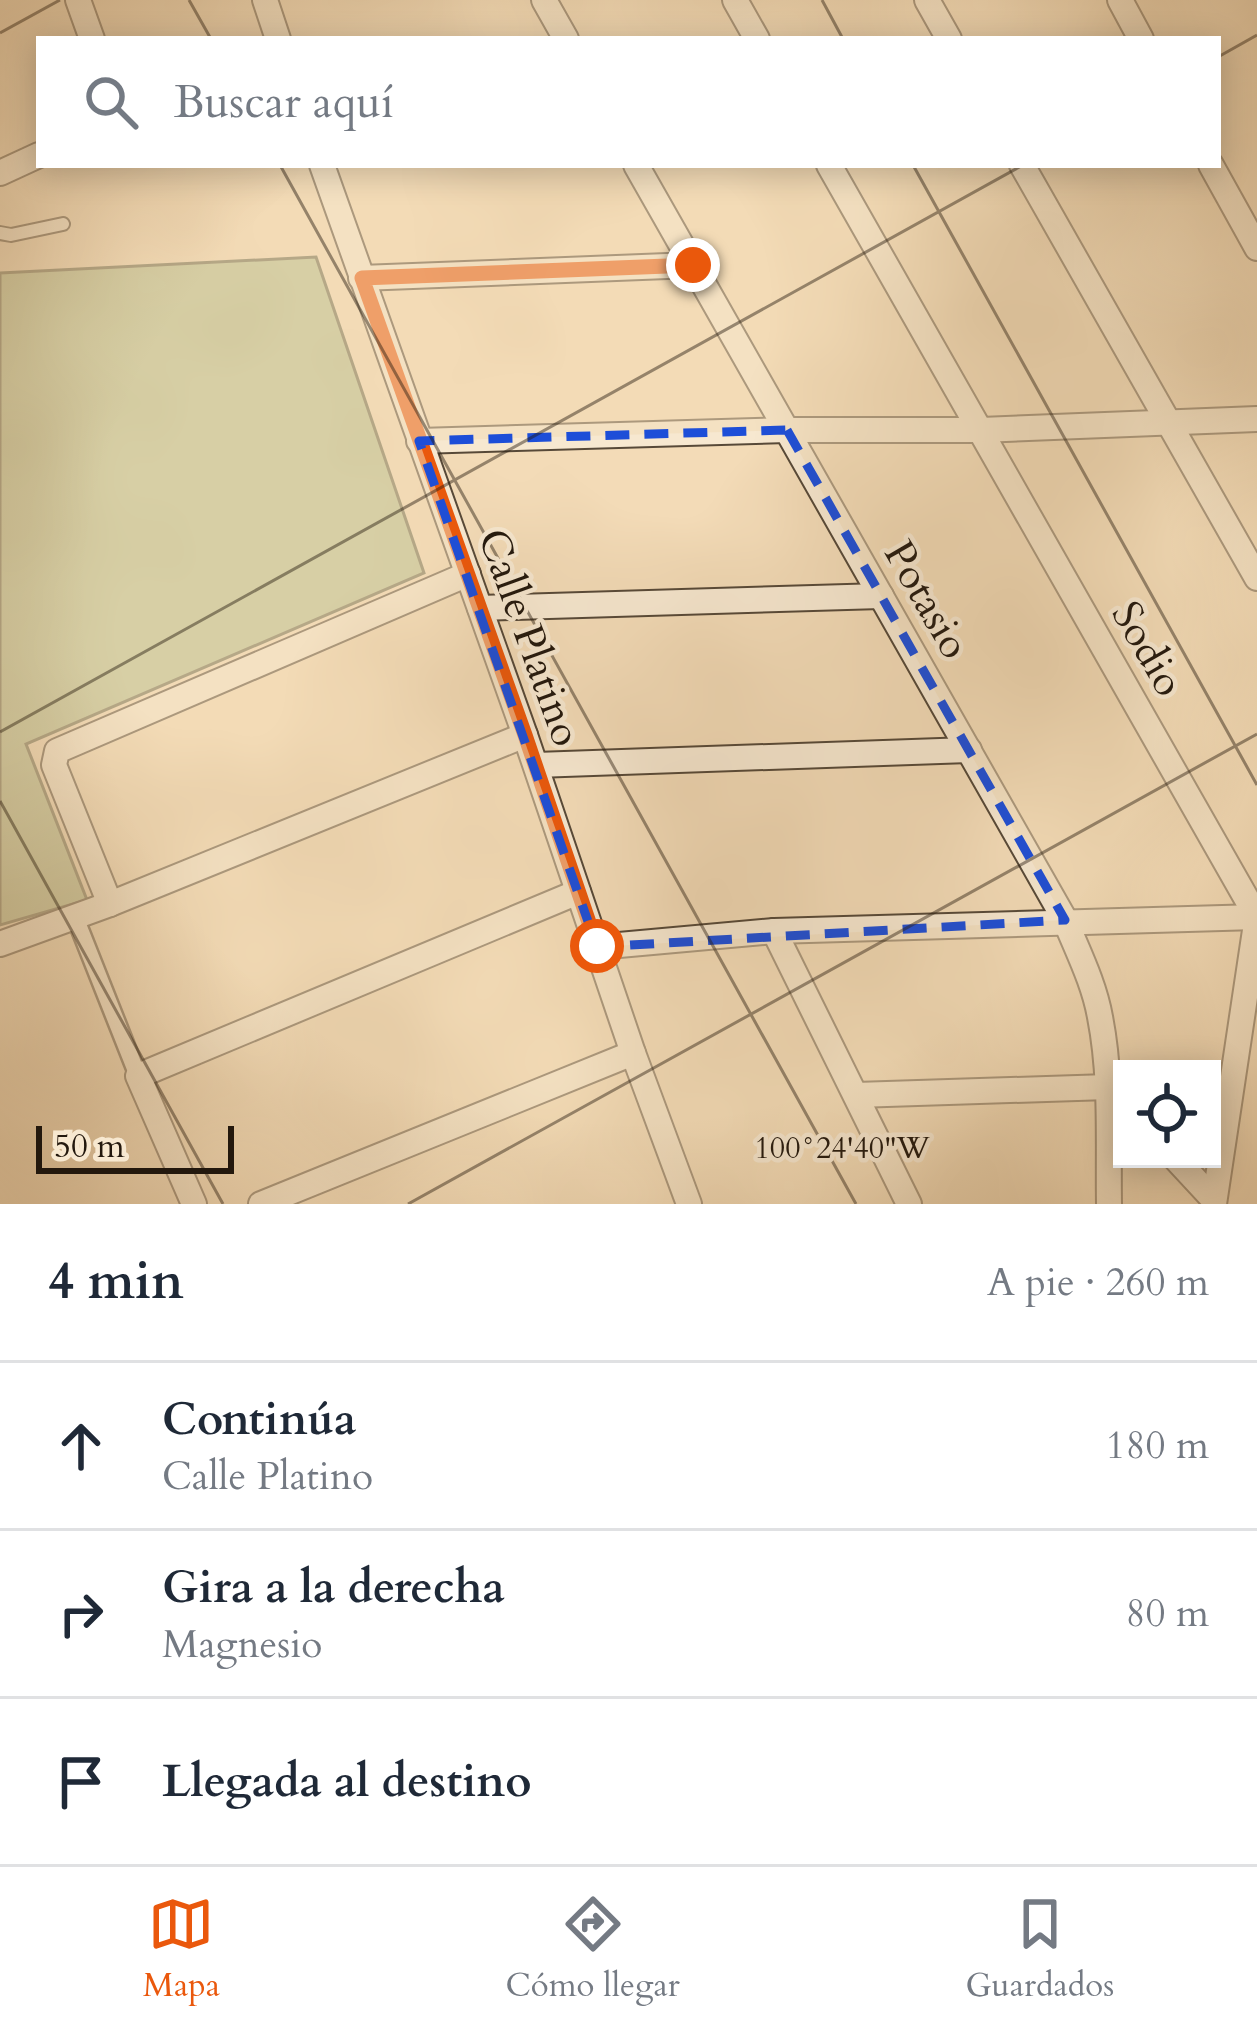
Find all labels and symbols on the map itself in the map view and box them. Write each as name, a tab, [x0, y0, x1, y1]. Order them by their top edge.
route end	[666, 238, 720, 292]
street label: Calle Platino	[464, 521, 595, 754]
street label: Potasio	[870, 530, 983, 669]
street label: Sodio	[1098, 591, 1198, 707]
route start	[570, 919, 624, 973]
scale bar	[36, 1120, 234, 1173]
text: 100°24'40"W	[754, 1128, 930, 1169]

